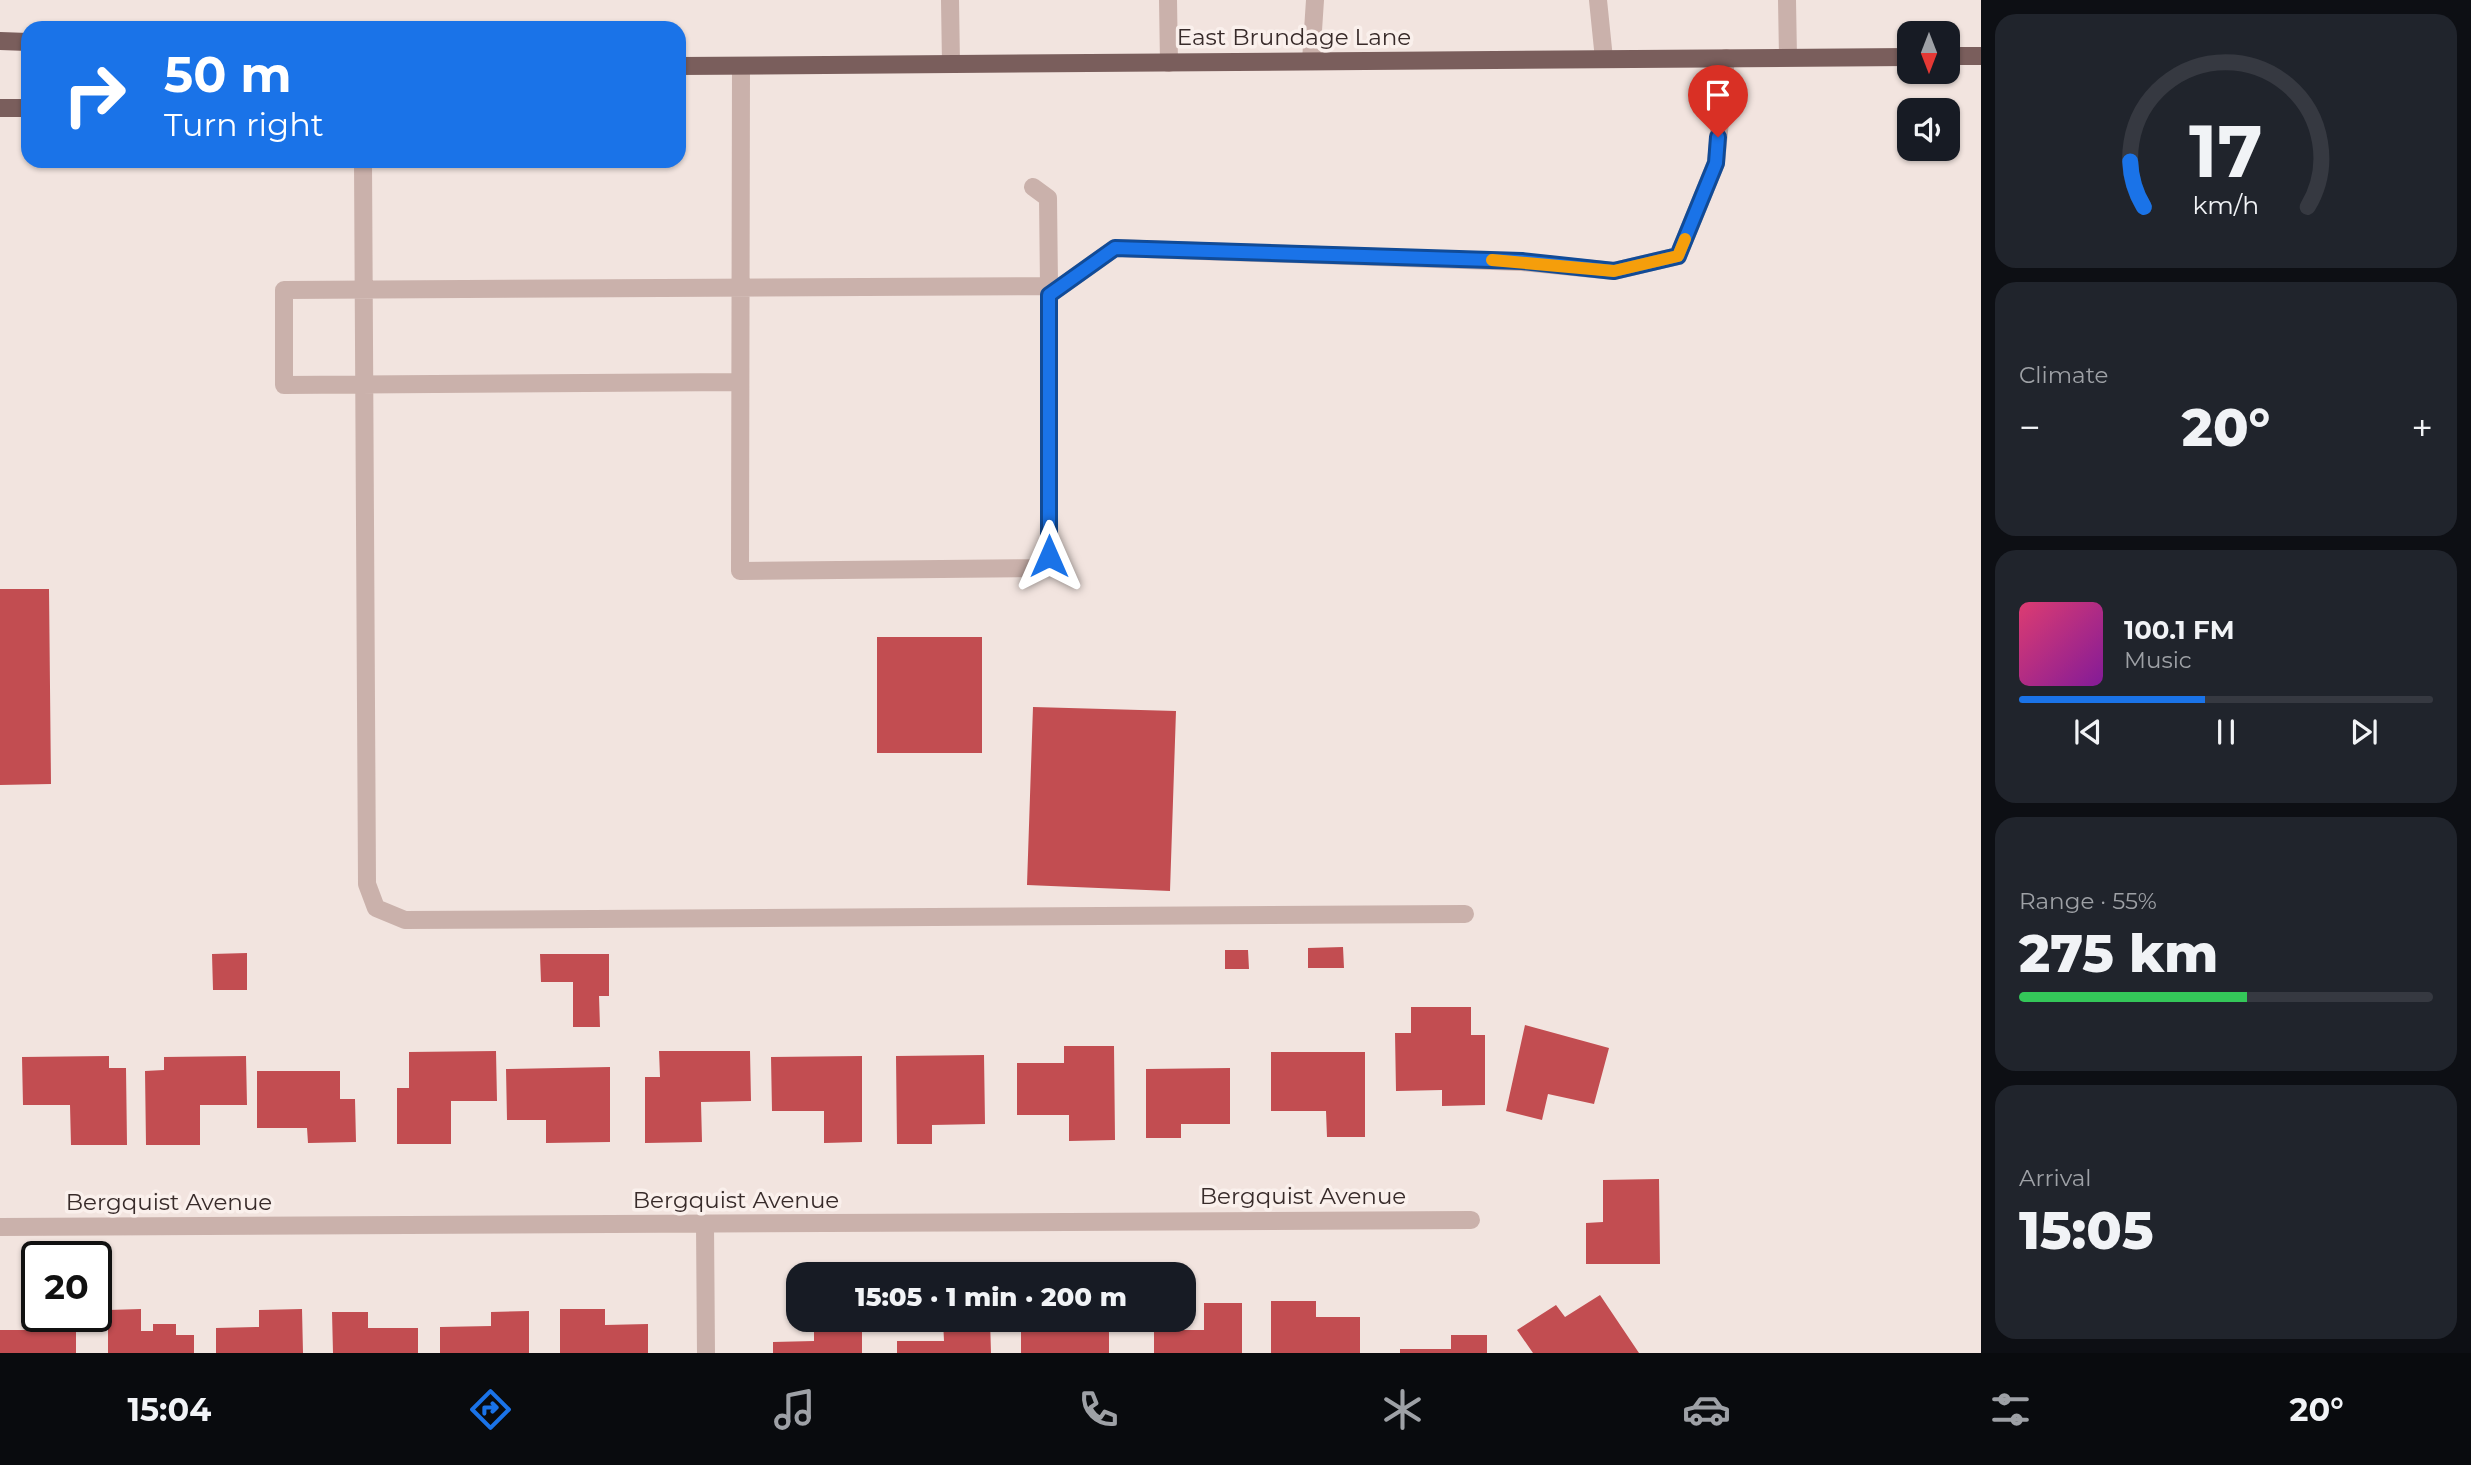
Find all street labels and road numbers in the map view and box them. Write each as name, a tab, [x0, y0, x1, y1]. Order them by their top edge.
street label: East Brundage Lane	[1177, 23, 1411, 51]
street label: Bergquist Avenue	[1200, 1182, 1406, 1210]
street label: Bergquist Avenue	[633, 1186, 839, 1214]
street label: Bergquist Avenue	[66, 1188, 272, 1216]

